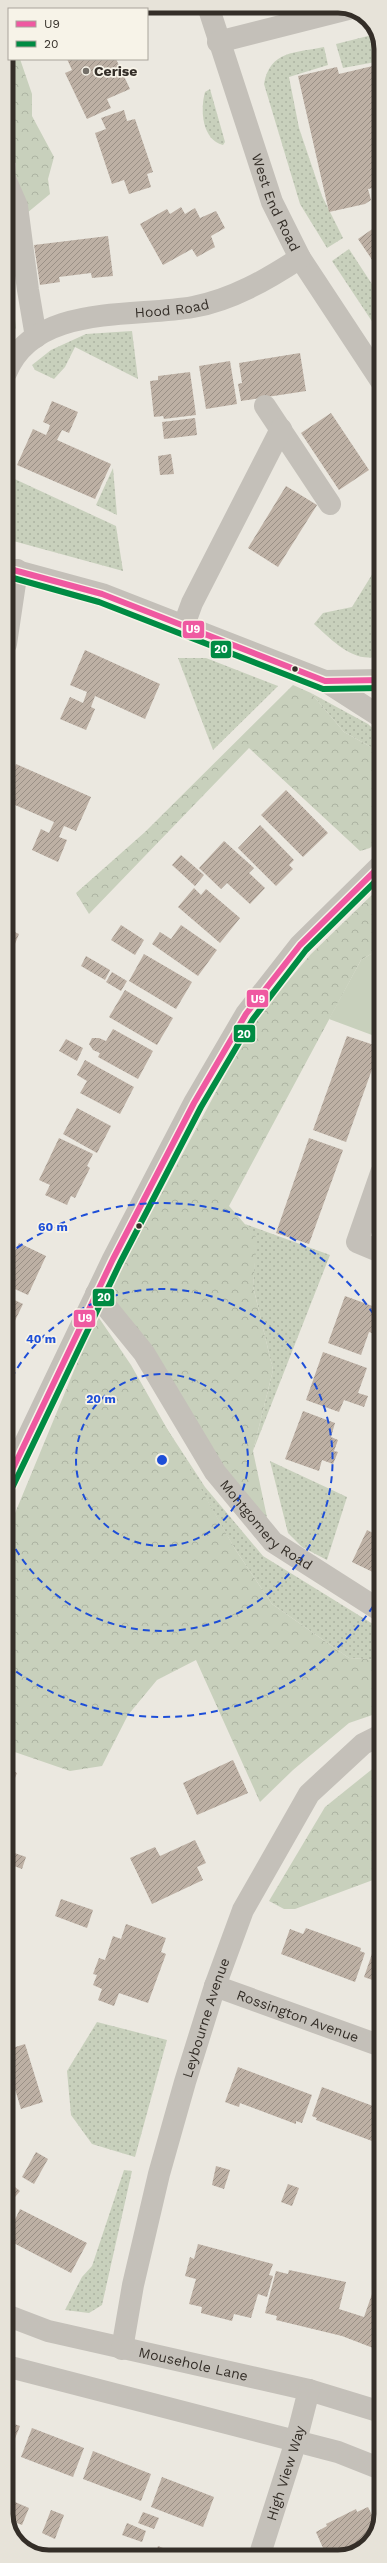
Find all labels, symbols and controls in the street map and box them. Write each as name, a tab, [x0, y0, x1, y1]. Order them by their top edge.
legend	[8, 8, 148, 60]
text: U9	[44, 17, 60, 31]
text: 20	[44, 37, 58, 51]
place label: Cerise	[94, 63, 137, 79]
marker: Cerise	[81, 66, 91, 76]
street label: West End Road	[249, 152, 303, 254]
street label: Hood Road	[134, 296, 211, 321]
line badge: U9	[182, 620, 205, 639]
text: U9	[186, 623, 201, 636]
line badge: 20	[210, 640, 232, 659]
text: 20	[214, 643, 228, 656]
unlabelled marker	[290, 664, 300, 674]
line badge: U9	[246, 989, 269, 1008]
text: U9	[251, 993, 266, 1006]
line badge: 20	[233, 1024, 256, 1043]
text: 20	[237, 1028, 251, 1041]
text: 60 m	[38, 1220, 68, 1234]
unlabelled marker	[134, 1221, 144, 1231]
line badge: 20	[92, 1288, 115, 1307]
text: 20	[97, 1291, 111, 1304]
line badge: U9	[73, 1309, 96, 1328]
text: U9	[78, 1312, 93, 1325]
text: 40 m	[26, 1332, 56, 1346]
text: 20 m	[86, 1392, 116, 1406]
centre of rings	[155, 1453, 169, 1467]
street label: Montgomery Road	[217, 1477, 315, 1573]
street label: Leybourne Avenue	[179, 1956, 233, 2080]
street label: Rossington Avenue	[234, 1986, 361, 2045]
street label: Mousehole Lane	[137, 2344, 250, 2384]
street label: High View Way	[263, 2423, 308, 2523]

